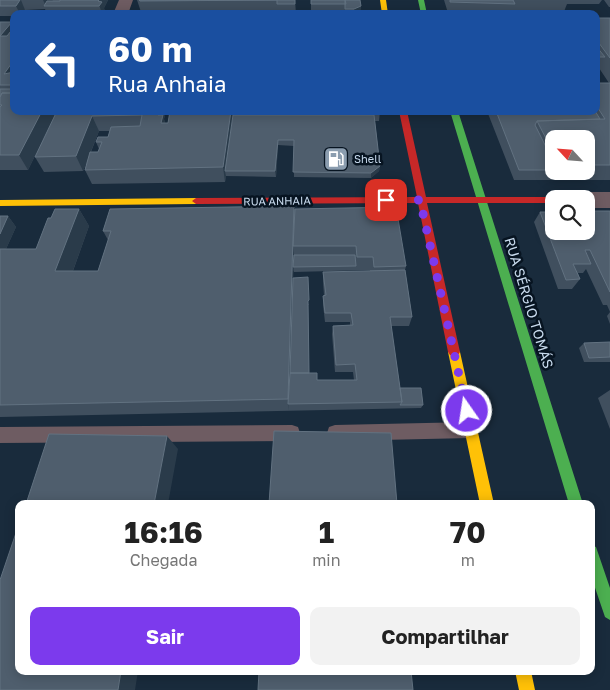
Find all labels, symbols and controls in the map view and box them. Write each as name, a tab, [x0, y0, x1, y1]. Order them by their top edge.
text: 60 m	[108, 28, 192, 70]
icon: left	[25, 30, 90, 95]
text: Rua Anhaia	[108, 70, 226, 97]
north arrow	[545, 130, 595, 180]
map controls	[545, 130, 595, 240]
fuel station icon: Shell	[323, 146, 349, 172]
place label: Shell	[354, 152, 382, 165]
pin	[365, 179, 407, 221]
icon: arrive	[372, 186, 400, 214]
button: search	[545, 190, 595, 240]
street label: RUA ANHAIA	[243, 193, 311, 208]
street label: RUA SÉRGIO TOMÁS	[501, 235, 558, 370]
position arrow	[440, 384, 492, 436]
text: 16:16	[124, 514, 203, 550]
text: 1	[319, 514, 334, 550]
text: 70	[450, 514, 486, 550]
text: Chegada	[130, 550, 197, 570]
text: min	[312, 550, 341, 570]
text: m	[461, 550, 475, 570]
button: Sair	[30, 607, 300, 665]
button: Compartilhar	[310, 607, 580, 665]

